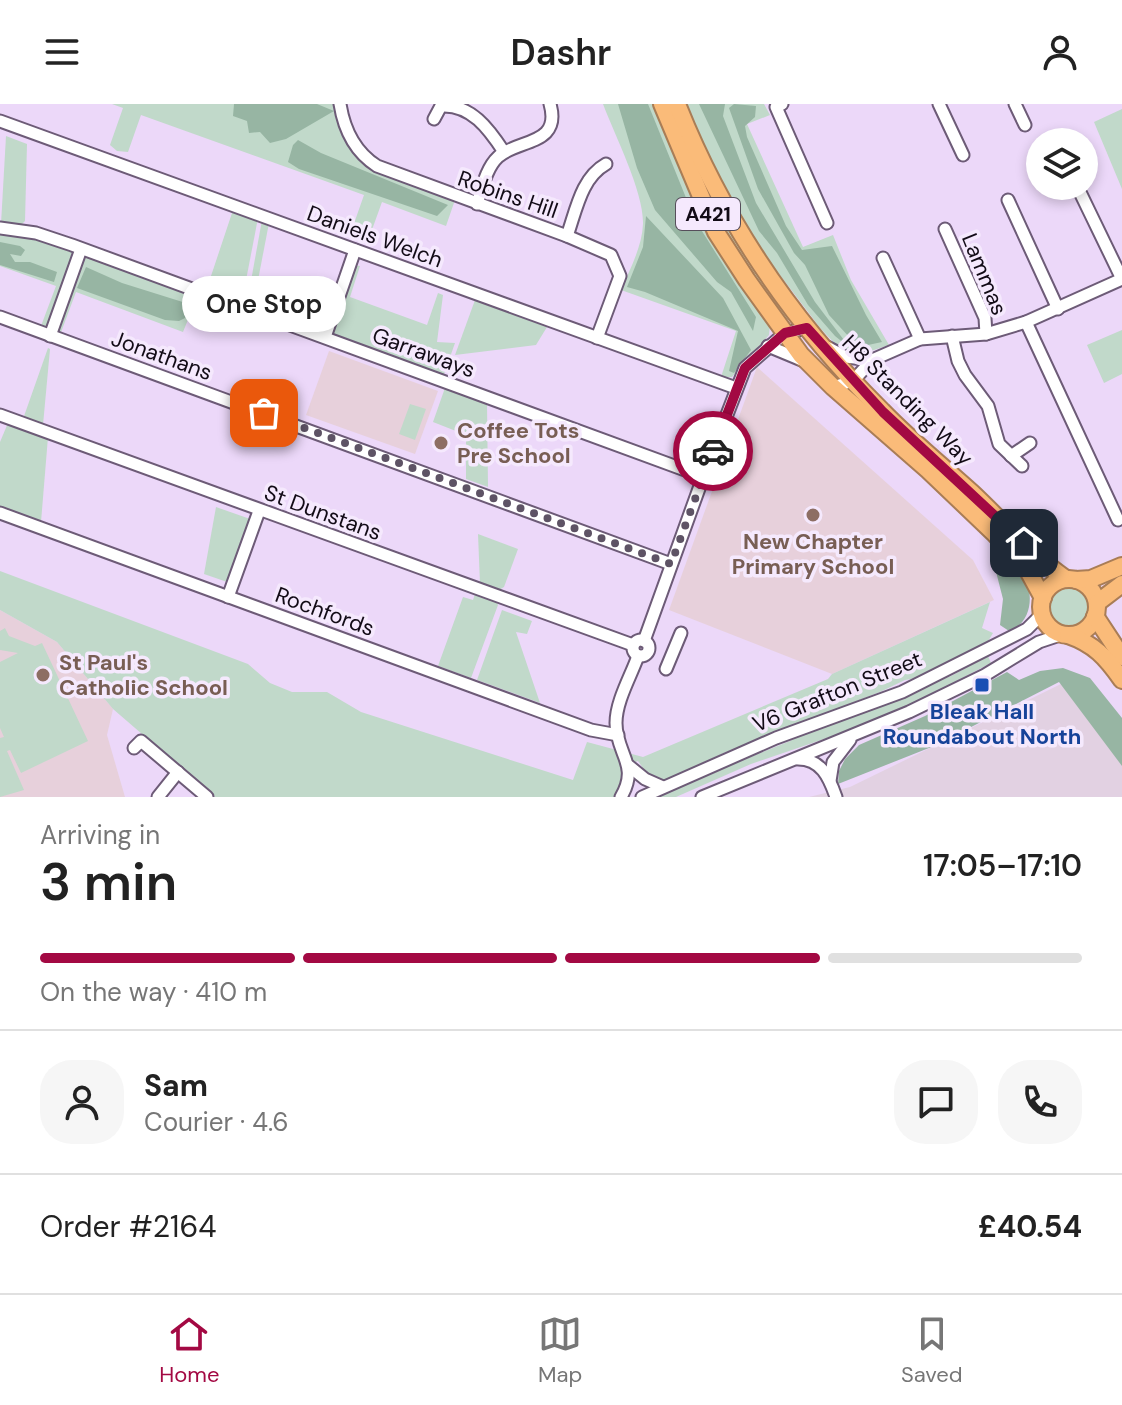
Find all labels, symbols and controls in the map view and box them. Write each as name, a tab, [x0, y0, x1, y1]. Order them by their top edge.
text: Dashr	[511, 29, 611, 76]
icon: menu	[40, 30, 84, 74]
icon: person	[1038, 30, 1082, 74]
map controls	[1026, 128, 1098, 200]
button: layers	[1026, 128, 1098, 200]
street label: Robins Hill	[454, 164, 562, 225]
road number: A421	[676, 198, 740, 230]
street label: Daniels Welch	[303, 199, 447, 274]
street label: Lammas	[955, 229, 1014, 319]
callout: One Stop	[182, 277, 346, 333]
text: One Stop	[206, 287, 322, 321]
street label: Garraways	[368, 320, 479, 384]
street label: Jonathans	[107, 324, 216, 387]
street label: H8 Standing Way	[836, 329, 979, 472]
pin	[230, 379, 298, 447]
icon: bag	[242, 391, 286, 435]
courier	[673, 411, 753, 491]
place label: Coffee Tots Pre School	[457, 416, 580, 470]
icon: car	[691, 429, 735, 473]
marker: Coffee Tots Pre School	[432, 434, 450, 452]
street label: St Dunstans	[260, 478, 385, 547]
marker: New Chapter Primary School	[804, 506, 822, 524]
pin	[990, 509, 1058, 577]
icon: home	[1002, 521, 1046, 565]
place label: New Chapter Primary School	[732, 527, 894, 581]
street label: Rochfords	[271, 580, 378, 643]
street label: V6 Grafton Street	[748, 644, 926, 739]
place label: St Paul's Catholic School	[59, 648, 228, 702]
marker: St Paul's Catholic School	[34, 666, 52, 684]
marker: Bleak Hall Roundabout North	[973, 676, 991, 694]
place label: Bleak Hall Roundabout North	[883, 697, 1081, 751]
text: Arriving in	[40, 818, 160, 852]
text: 17:05–17:10	[923, 846, 1082, 885]
text: 3 min	[40, 848, 177, 916]
text: On the way · 410 m	[40, 975, 267, 1009]
button: person	[40, 1060, 124, 1144]
button: chat	[894, 1060, 978, 1144]
button: phone	[998, 1060, 1082, 1144]
text: Sam	[144, 1066, 208, 1105]
text: Courier · 4.6	[144, 1105, 289, 1139]
text: Order #2164	[40, 1207, 217, 1246]
text: £40.54	[978, 1207, 1082, 1246]
tab: Home	[159, 1312, 219, 1389]
tab: Map	[538, 1312, 582, 1389]
tab: Saved	[901, 1312, 963, 1389]

